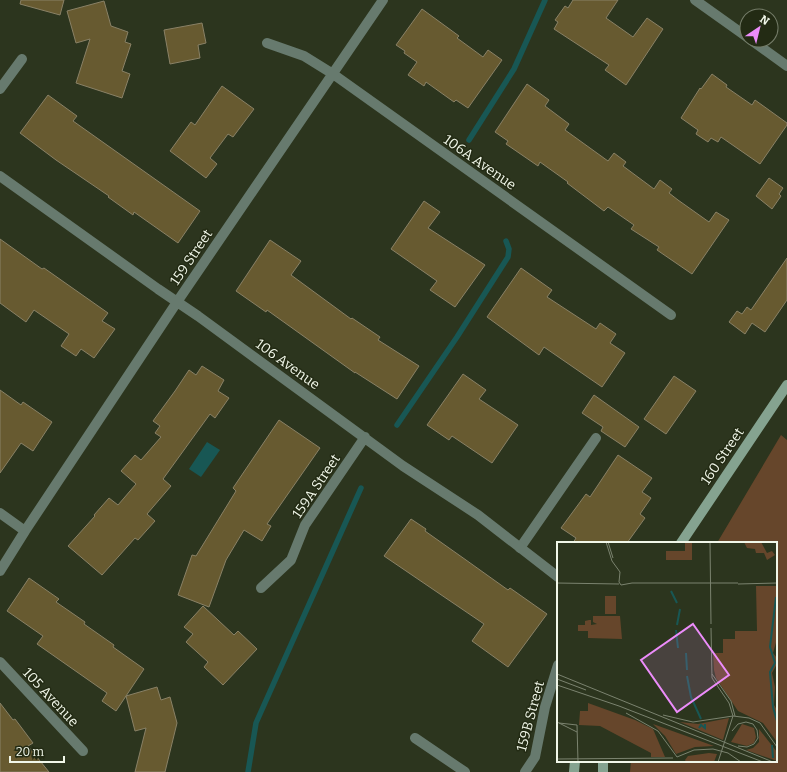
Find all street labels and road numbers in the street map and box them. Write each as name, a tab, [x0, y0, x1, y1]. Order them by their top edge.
street label: 106A Avenue	[440, 131, 519, 194]
street label: 159 Street	[167, 226, 216, 288]
street label: 106 Avenue	[252, 336, 323, 393]
street label: 160 Street	[697, 424, 748, 488]
street label: 159A Street	[289, 451, 344, 521]
street label: 105 Avenue	[19, 664, 82, 730]
street label: 159B Street	[513, 679, 548, 753]

